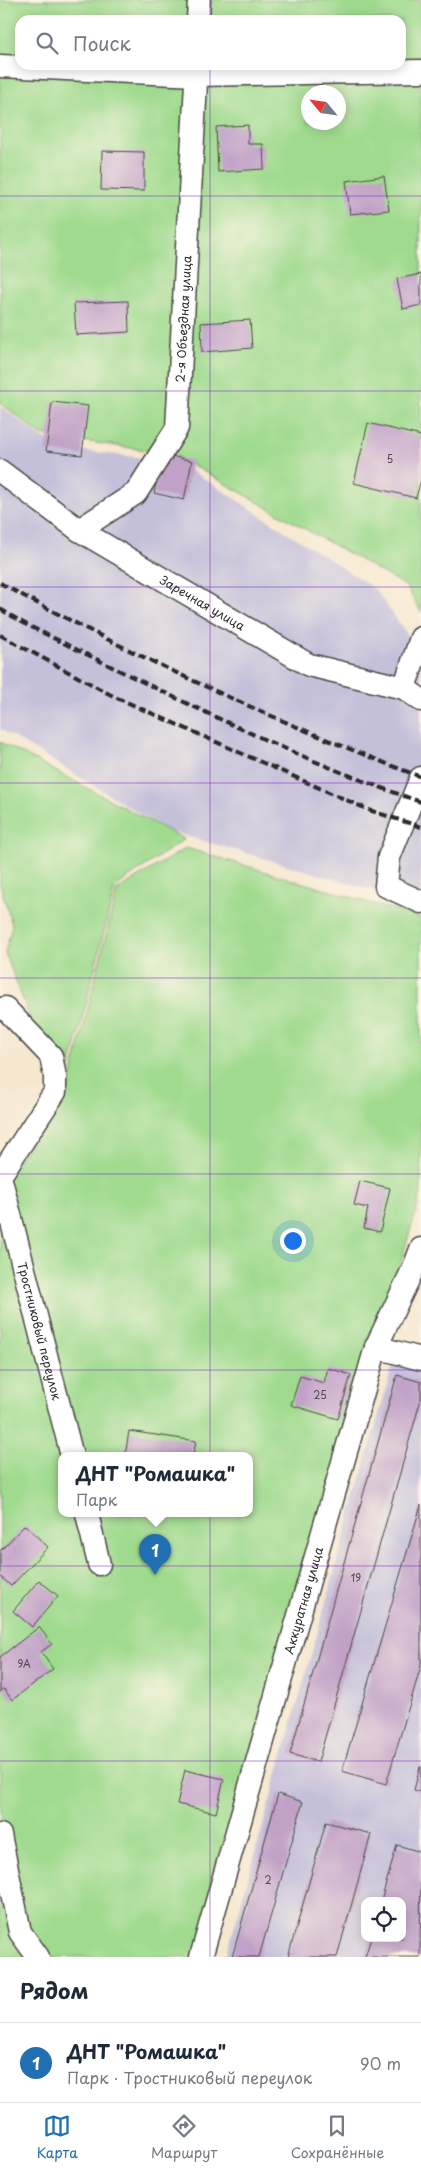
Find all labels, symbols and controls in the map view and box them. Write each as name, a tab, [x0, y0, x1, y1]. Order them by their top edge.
search box	[15, 15, 406, 70]
icon: search	[33, 29, 61, 57]
text: Поиск	[73, 29, 131, 57]
north arrow	[301, 85, 346, 130]
street label: 2-я Объездная улица	[171, 255, 196, 383]
house number: 5	[387, 451, 393, 466]
street label: Заречная улица	[157, 571, 249, 635]
your location	[280, 1228, 306, 1254]
street label: Тростниковый переулок	[13, 1260, 66, 1403]
house number: 25	[313, 1387, 327, 1402]
popup	[58, 1452, 253, 1517]
text: ДНТ "Ромашка"	[76, 1459, 235, 1487]
text: Парк	[76, 1487, 117, 1511]
pin: 1	[139, 1534, 171, 1575]
street label: Аккуратная улица	[279, 1544, 327, 1656]
house number: 19	[351, 1570, 361, 1585]
house number: 9А	[17, 1656, 31, 1671]
house number: 2	[264, 1872, 272, 1887]
map controls	[361, 1897, 406, 1942]
button: locate	[361, 1897, 406, 1942]
text: Рядом	[20, 1974, 88, 2006]
text: ДНТ "Ромашка"	[67, 2037, 226, 2065]
text: 1	[32, 2051, 40, 2075]
text: 90 m	[360, 2051, 401, 2075]
text: Парк · Тростниковый переулок	[67, 2065, 312, 2089]
tab: Карта	[37, 2112, 78, 2163]
tab: Маршрут	[151, 2112, 217, 2163]
tab: Сохранённые	[291, 2112, 384, 2163]

